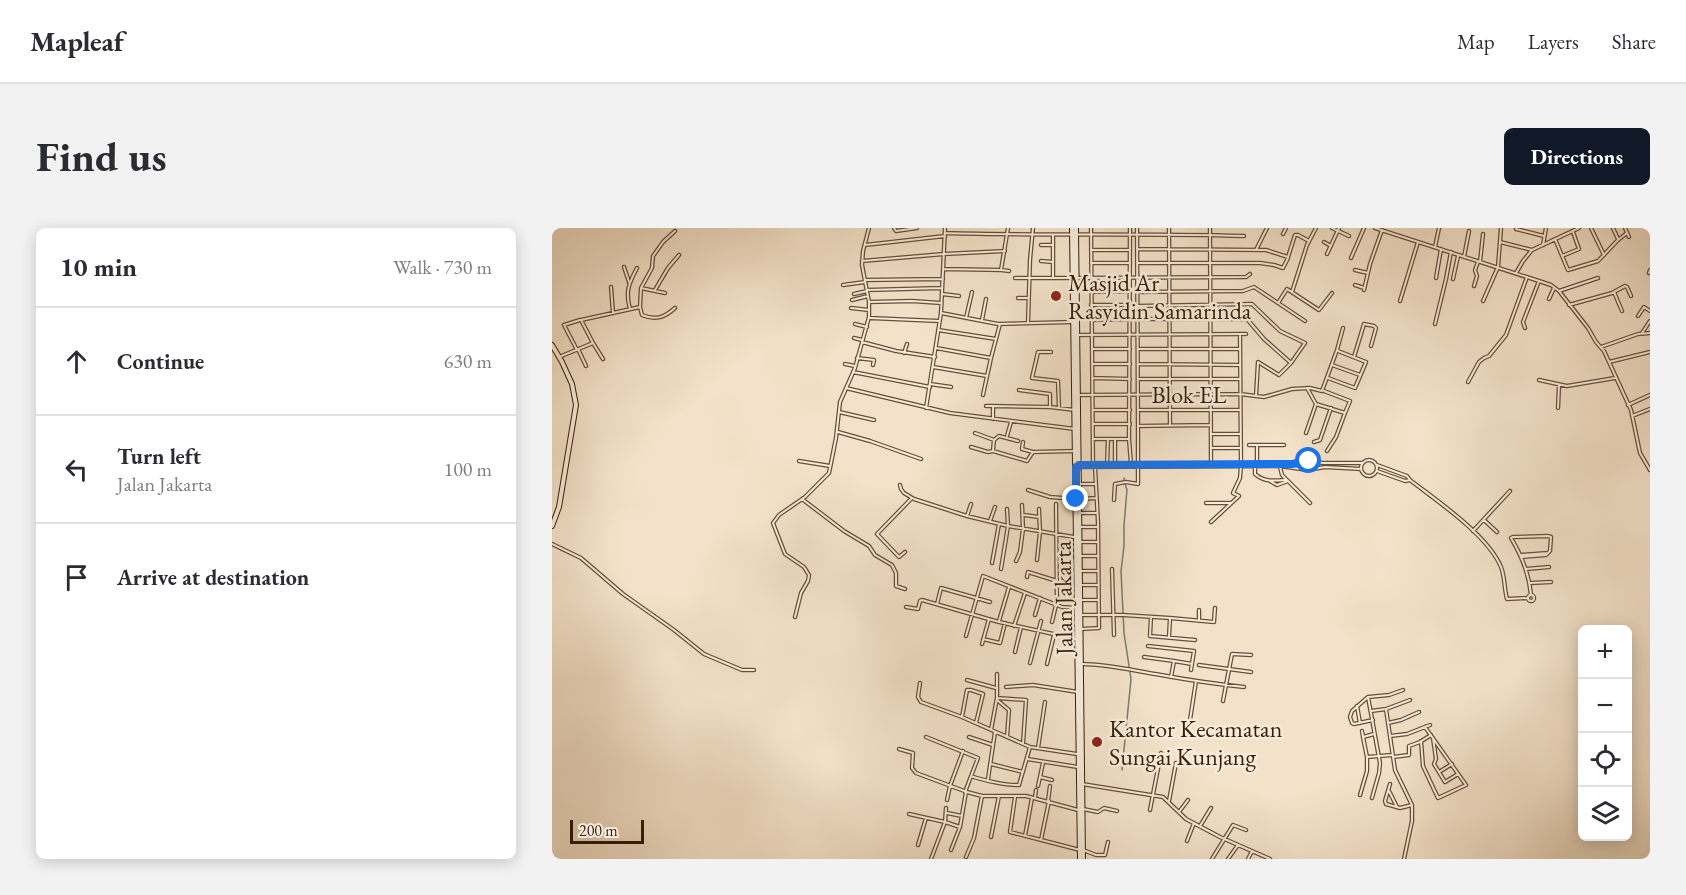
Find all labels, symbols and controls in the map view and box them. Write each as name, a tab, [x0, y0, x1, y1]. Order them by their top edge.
text: Mapleaf	[30, 23, 124, 59]
text: Map	[1457, 28, 1495, 55]
text: Layers	[1528, 28, 1579, 55]
text: Share	[1612, 28, 1656, 55]
button: Directions	[1504, 128, 1650, 185]
text: Find us	[36, 129, 167, 184]
text: 10 min	[60, 250, 137, 284]
text: Walk · 730 m	[393, 254, 492, 280]
place label: Masjid Ar Rasyidin Samarinda	[1068, 267, 1252, 326]
marker: Masjid Ar Rasyidin Samarinda	[1049, 289, 1063, 303]
icon: ahead	[60, 345, 93, 378]
text: Continue	[117, 347, 204, 376]
text: 630 m	[444, 348, 492, 374]
street label: Blok EL	[1152, 379, 1226, 410]
text: Turn left	[117, 442, 201, 471]
route start	[1295, 447, 1321, 473]
icon: left	[60, 453, 93, 486]
text: 100 m	[444, 456, 492, 482]
text: Jalan Jakarta	[117, 471, 212, 497]
route end	[1062, 485, 1088, 511]
street label: Jalan Jakarta	[1046, 540, 1080, 657]
icon: arrive	[60, 561, 93, 594]
text: Arrive at destination	[117, 563, 309, 592]
map controls	[1578, 625, 1632, 841]
button: +	[1578, 625, 1632, 679]
button: −	[1578, 679, 1632, 733]
place label: Kantor Kecamatan Sungai Kunjang	[1109, 713, 1283, 772]
button: locate	[1578, 733, 1632, 787]
marker: Kantor Kecamatan Sungai Kunjang	[1090, 735, 1104, 749]
button: layers	[1578, 787, 1632, 841]
scale bar	[570, 817, 644, 844]
text: 200 m	[579, 820, 618, 841]

